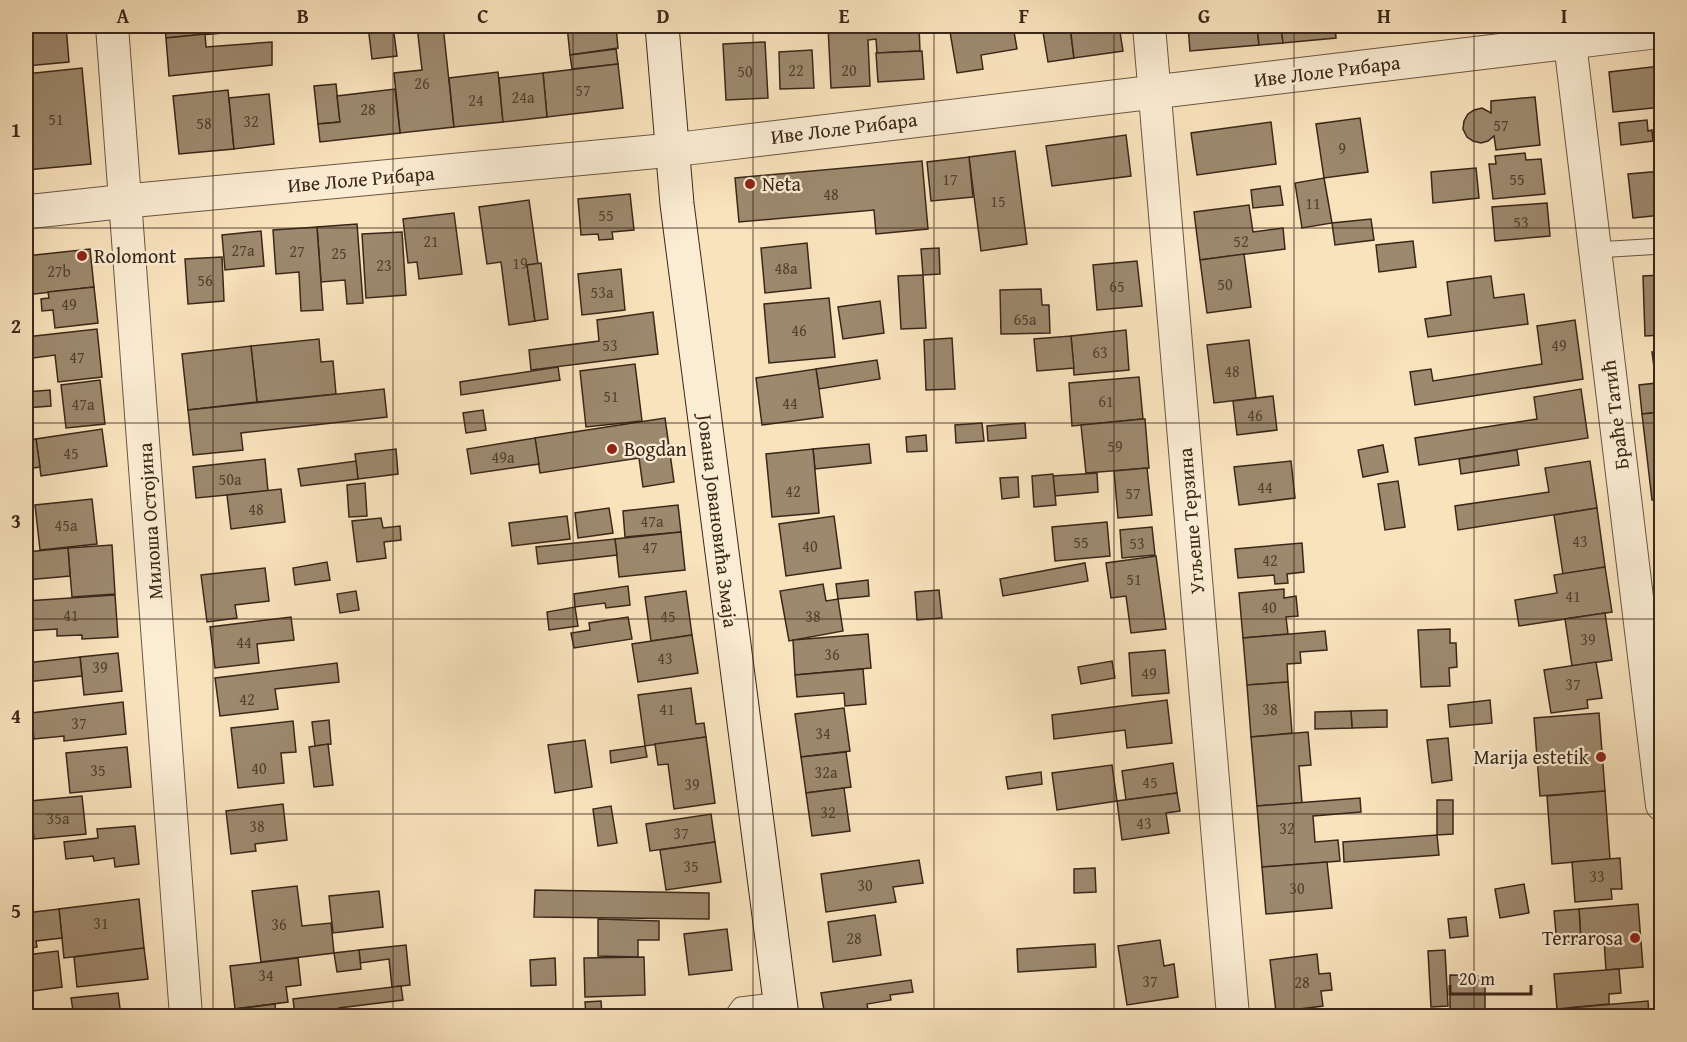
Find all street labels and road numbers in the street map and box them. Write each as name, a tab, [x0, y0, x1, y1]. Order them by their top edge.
street label: Иве Лоле Рибара	[1252, 47, 1402, 94]
street label: Иве Лоле Рибара	[769, 104, 919, 151]
street label: Иве Лоле Рибара	[286, 158, 436, 199]
street label: Браће Татић	[1593, 359, 1636, 472]
street label: Јована Јовановића Змаја	[691, 410, 746, 630]
street label: Милоша Остојина	[130, 441, 169, 600]
street label: Угљеше Терзина	[1170, 446, 1211, 595]

